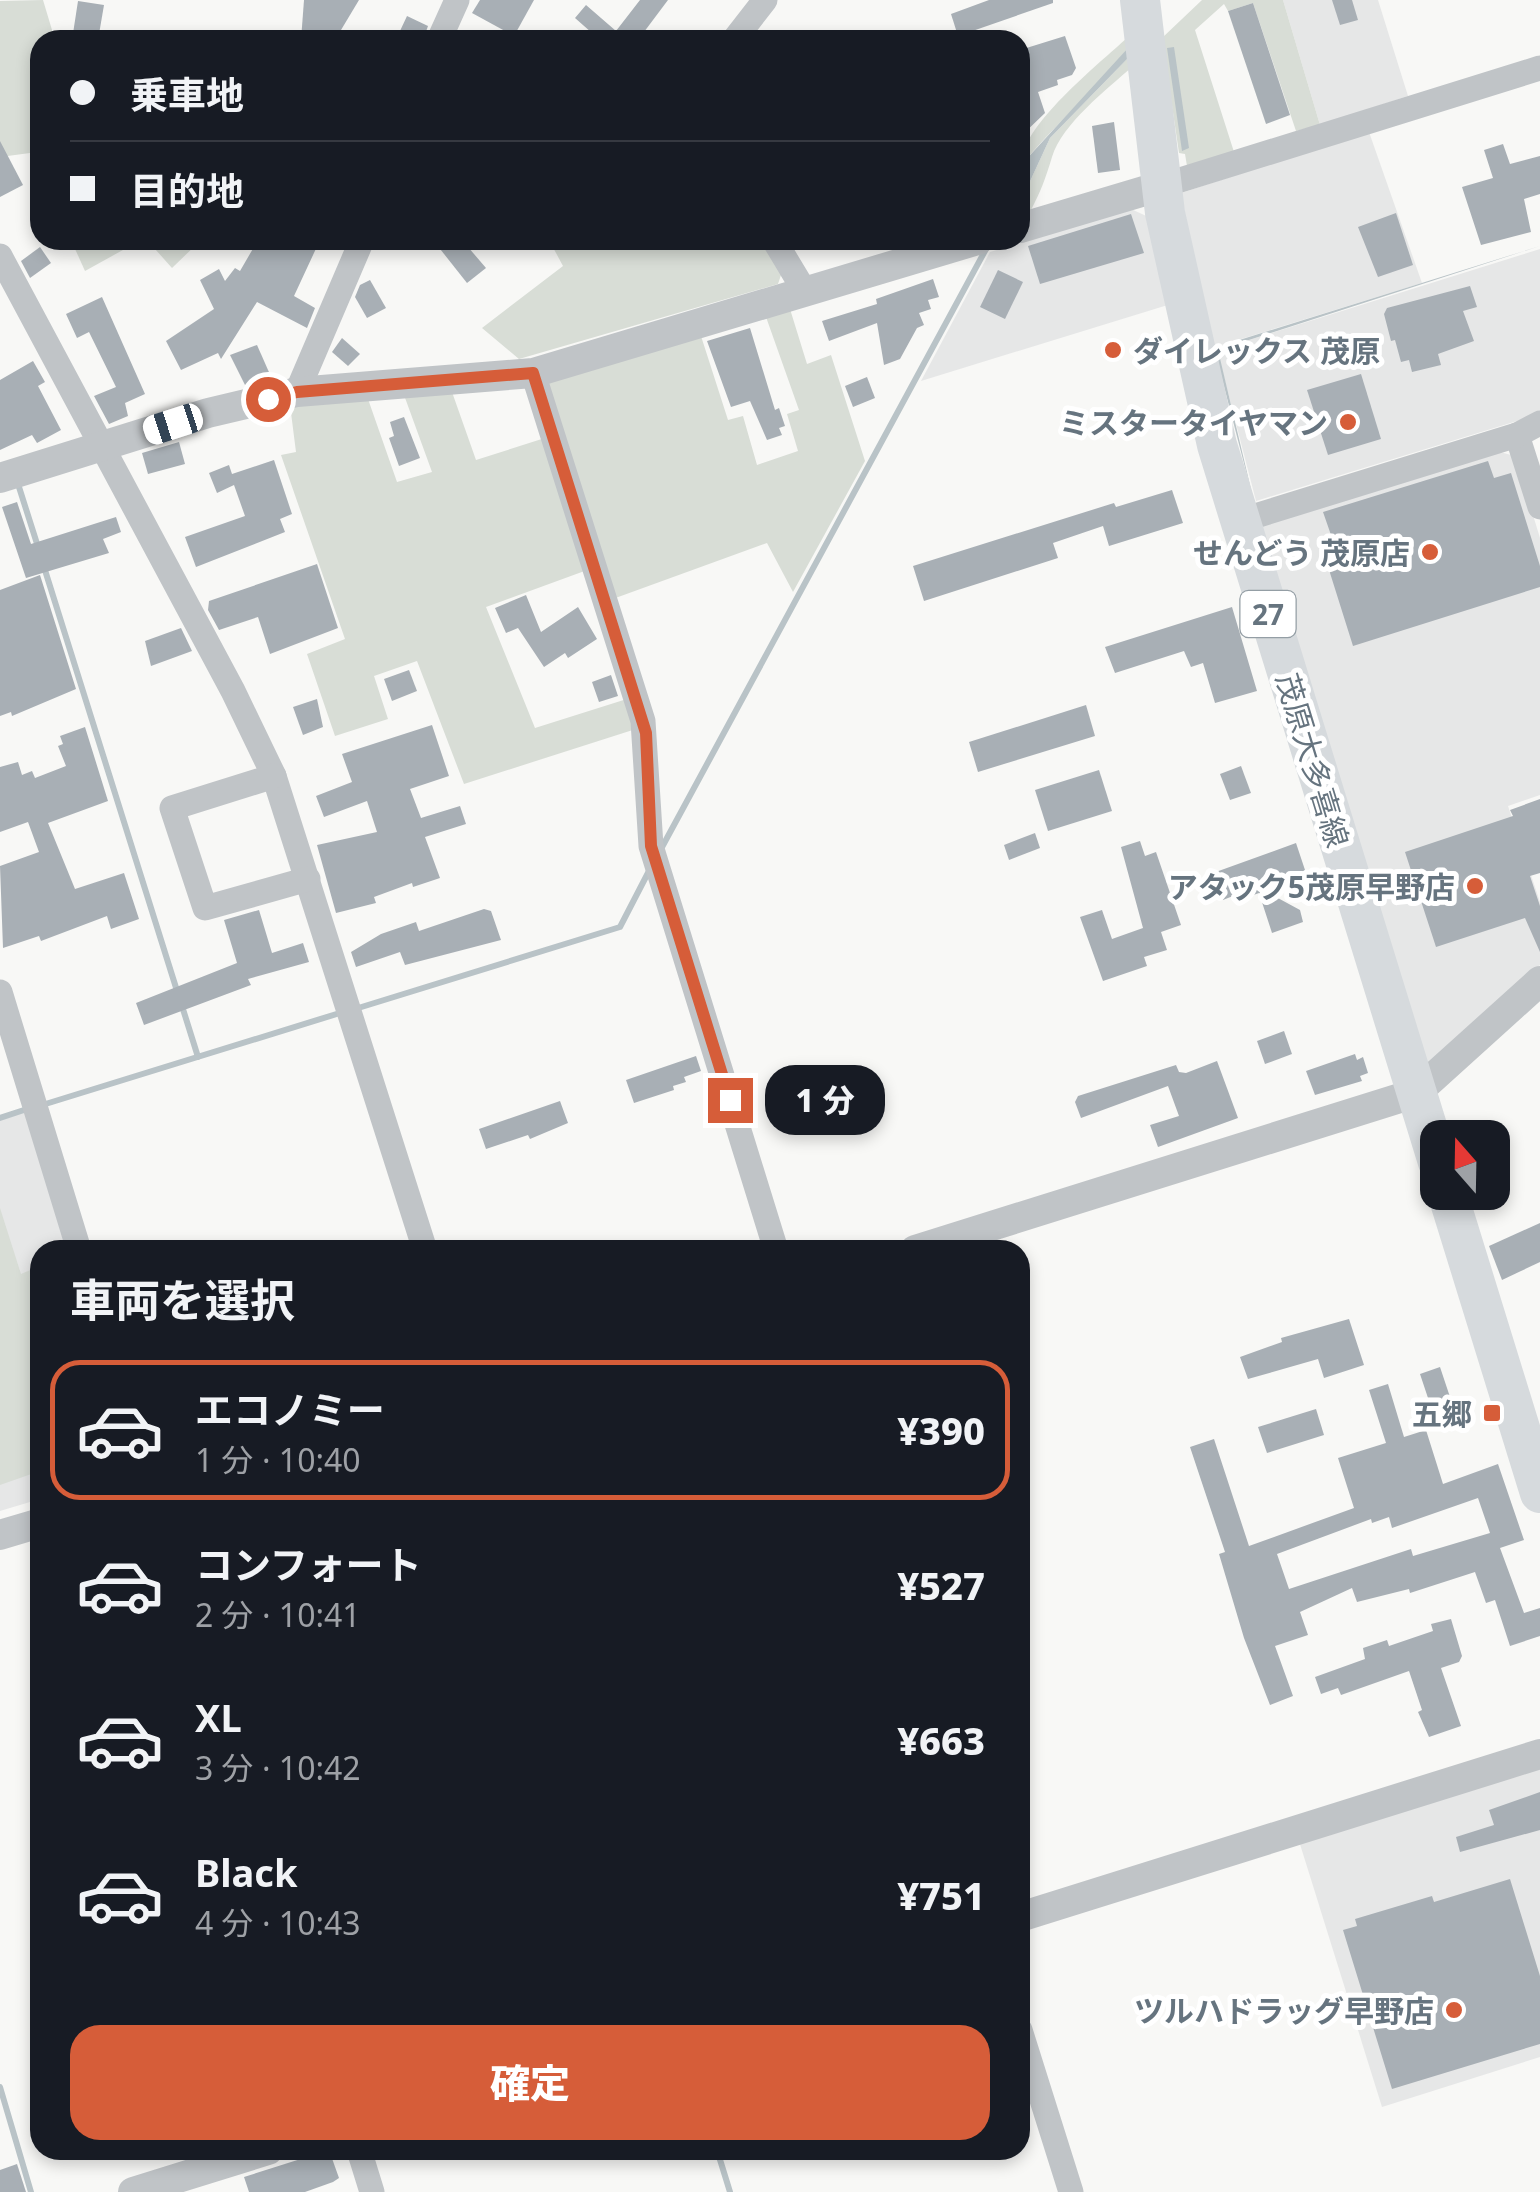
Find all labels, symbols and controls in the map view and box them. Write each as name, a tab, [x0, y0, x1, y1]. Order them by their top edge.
text: 乗車地	[130, 68, 244, 120]
text: 目的地	[130, 164, 244, 216]
place label: ダイレックス 茂原	[1133, 330, 1380, 371]
marker: ダイレックス 茂原	[1102, 339, 1124, 361]
route start	[246, 377, 291, 422]
car	[140, 400, 206, 448]
place label: ミスタータイヤマン	[1059, 402, 1328, 443]
marker: ミスタータイヤマン	[1337, 411, 1359, 433]
place label: せんどう 茂原店	[1193, 532, 1410, 573]
marker: せんどう 茂原店	[1419, 541, 1441, 563]
road number: 27	[1240, 591, 1296, 637]
street label: 茂原大多喜線	[1267, 668, 1359, 852]
place label: アタック5茂原早野店	[1168, 866, 1455, 907]
marker: アタック5茂原早野店	[1464, 875, 1486, 897]
callout: 1 分	[765, 1065, 885, 1135]
route end	[708, 1078, 753, 1123]
text: 1 分	[796, 1078, 854, 1121]
north arrow	[1420, 1120, 1510, 1210]
map controls	[1420, 1120, 1510, 1210]
text: 車両を選択	[70, 1269, 295, 1330]
text: エコノミー	[195, 1383, 385, 1435]
icon: car	[75, 1385, 165, 1475]
place label: 五郷	[1412, 1393, 1472, 1434]
marker: 五郷	[1481, 1402, 1503, 1424]
text: ¥390	[897, 1404, 985, 1456]
text: 1 分 · 10:40	[195, 1438, 361, 1481]
text: コンフォート	[195, 1538, 422, 1590]
icon: car	[75, 1540, 165, 1630]
text: ¥527	[897, 1559, 985, 1611]
text: 2 分 · 10:41	[195, 1593, 361, 1636]
text: XL	[195, 1691, 242, 1743]
icon: car	[75, 1695, 165, 1785]
text: ¥663	[897, 1714, 985, 1766]
text: 3 分 · 10:42	[195, 1746, 361, 1789]
text: Black	[195, 1846, 298, 1898]
icon: car	[75, 1850, 165, 1940]
text: ¥751	[897, 1869, 985, 1921]
text: 4 分 · 10:43	[195, 1901, 361, 1944]
place label: ツルハドラッグ早野店	[1134, 1990, 1434, 2031]
marker: ツルハドラッグ早野店	[1443, 1999, 1465, 2021]
button: 確定	[70, 2025, 990, 2140]

